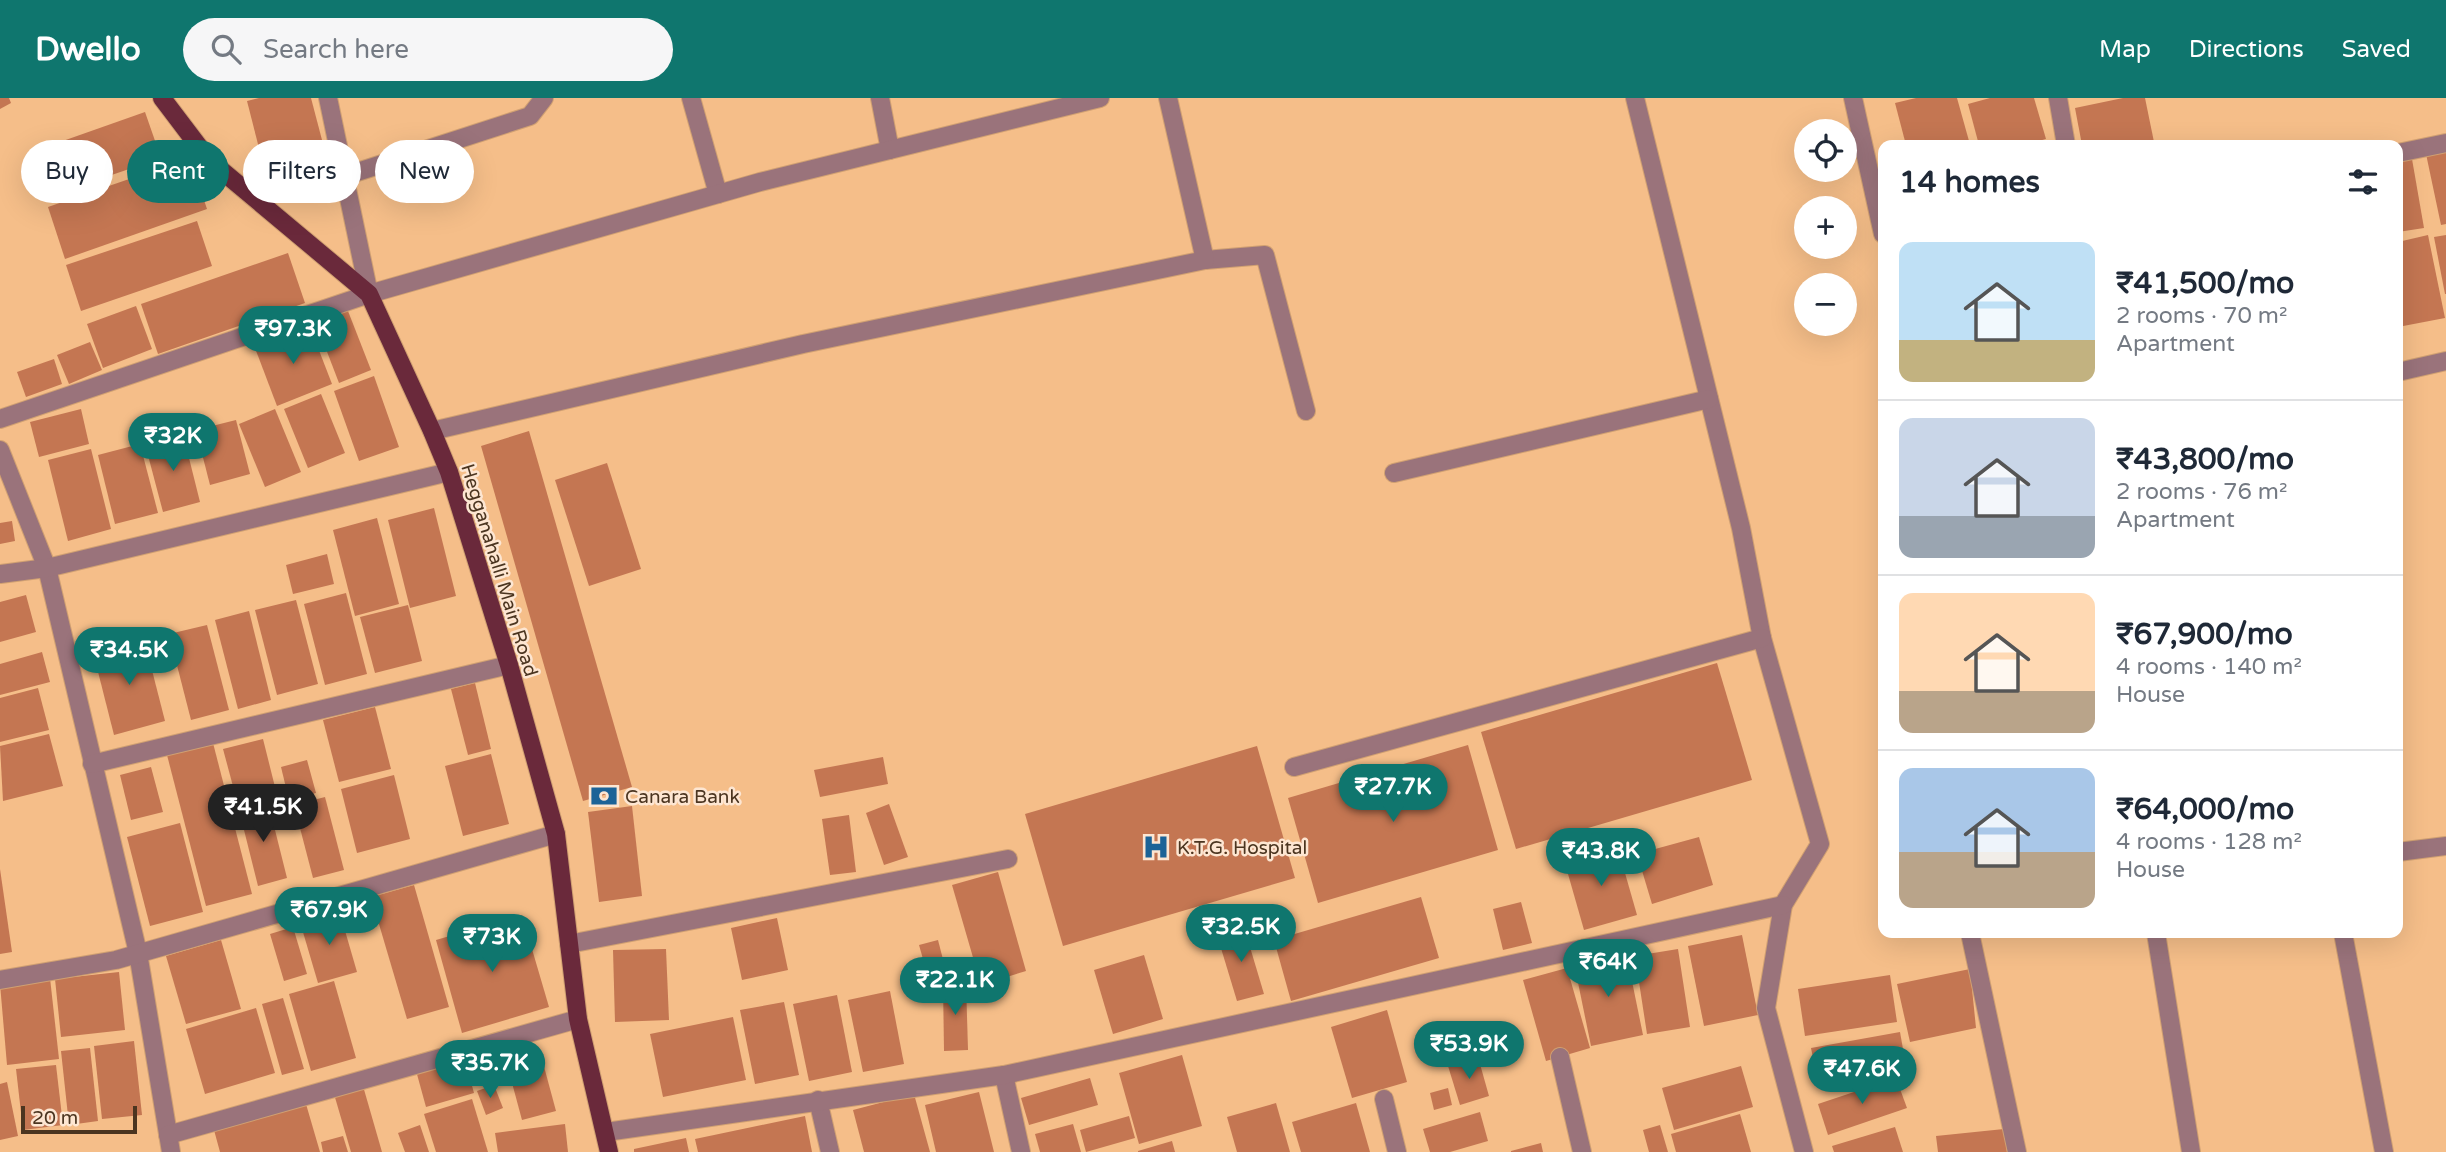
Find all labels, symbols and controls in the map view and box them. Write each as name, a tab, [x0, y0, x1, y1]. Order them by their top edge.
search box	[183, 18, 673, 81]
text: Dwello	[35, 30, 141, 69]
icon: search	[207, 30, 245, 68]
text: Search here	[263, 34, 409, 65]
text: Map	[2099, 35, 2151, 64]
text: Directions	[2189, 35, 2304, 64]
text: Saved	[2342, 35, 2411, 64]
map controls	[1794, 119, 1857, 336]
button: locate	[1794, 119, 1857, 182]
chip: Buy	[21, 140, 113, 203]
chip: Rent	[127, 140, 229, 203]
chip: Filters	[243, 140, 361, 203]
chip: New	[375, 140, 474, 203]
icon: filters	[2344, 163, 2382, 201]
text: 14 homes	[1899, 164, 2040, 201]
button: +	[1794, 196, 1857, 259]
text: ₹41,500/mo	[2116, 265, 2294, 302]
icon: home	[1955, 270, 2039, 354]
button: −	[1794, 273, 1857, 336]
text: 2 rooms · 70 m²	[2116, 302, 2287, 330]
pin: ₹97.3K	[236, 306, 350, 366]
text: ₹97.3K	[254, 315, 332, 343]
text: Apartment	[2116, 330, 2235, 358]
pin: ₹32K	[132, 414, 214, 473]
text: ₹32K	[144, 422, 202, 450]
text: ₹43,800/mo	[2116, 441, 2294, 478]
icon: home	[1955, 446, 2039, 530]
street label: Hegganahalli Main Road	[456, 461, 542, 679]
text: 2 rooms · 76 m²	[2116, 478, 2287, 506]
text: Apartment	[2116, 506, 2235, 534]
text: ₹67,900/mo	[2116, 616, 2293, 653]
icon: home	[1955, 621, 2039, 705]
pin: ₹34.5K	[72, 628, 186, 687]
text: ₹34.5K	[90, 636, 168, 664]
text: 4 rooms · 140 m²	[2116, 653, 2302, 681]
text: House	[2116, 681, 2185, 709]
pin: ₹27.7K	[1336, 764, 1450, 824]
text: ₹27.7K	[1355, 773, 1431, 801]
bank icon: Canara Bank	[589, 781, 619, 811]
pin: ₹41.5K	[206, 784, 320, 844]
place label: Canara Bank	[625, 786, 740, 808]
text: ₹64,000/mo	[2116, 791, 2294, 828]
text: ₹41.5K	[224, 793, 302, 821]
icon: home	[1955, 796, 2039, 880]
pin: ₹43.8K	[1544, 828, 1658, 888]
text: 4 rooms · 128 m²	[2116, 828, 2302, 856]
hospital icon: K.T.G. Hospital	[1141, 832, 1171, 862]
place label: K.T.G. Hospital	[1177, 837, 1307, 859]
text: ₹43.8K	[1562, 837, 1640, 865]
text: House	[2116, 856, 2185, 884]
pin: ₹67.9K	[272, 888, 386, 947]
text: ₹67.9K	[290, 896, 368, 924]
pin: ₹32.5K	[1184, 904, 1298, 964]
text: ₹32.5K	[1202, 913, 1280, 941]
pin: ₹73K	[451, 914, 533, 974]
text: ₹73K	[463, 923, 521, 951]
pin: ₹64K	[1567, 940, 1649, 999]
text: ₹64K	[1579, 948, 1637, 976]
pin: ₹22.1K	[898, 958, 1012, 1017]
text: ₹22.1K	[916, 966, 994, 994]
pin: ₹53.9K	[1412, 1021, 1526, 1081]
text: ₹53.9K	[1430, 1030, 1508, 1058]
pin: ₹35.7K	[433, 1040, 547, 1100]
pin: ₹47.6K	[1805, 1046, 1919, 1106]
text: ₹35.7K	[451, 1049, 529, 1077]
text: ₹47.6K	[1823, 1055, 1901, 1083]
scale bar	[21, 1103, 136, 1135]
text: 20 m	[32, 1107, 78, 1129]

